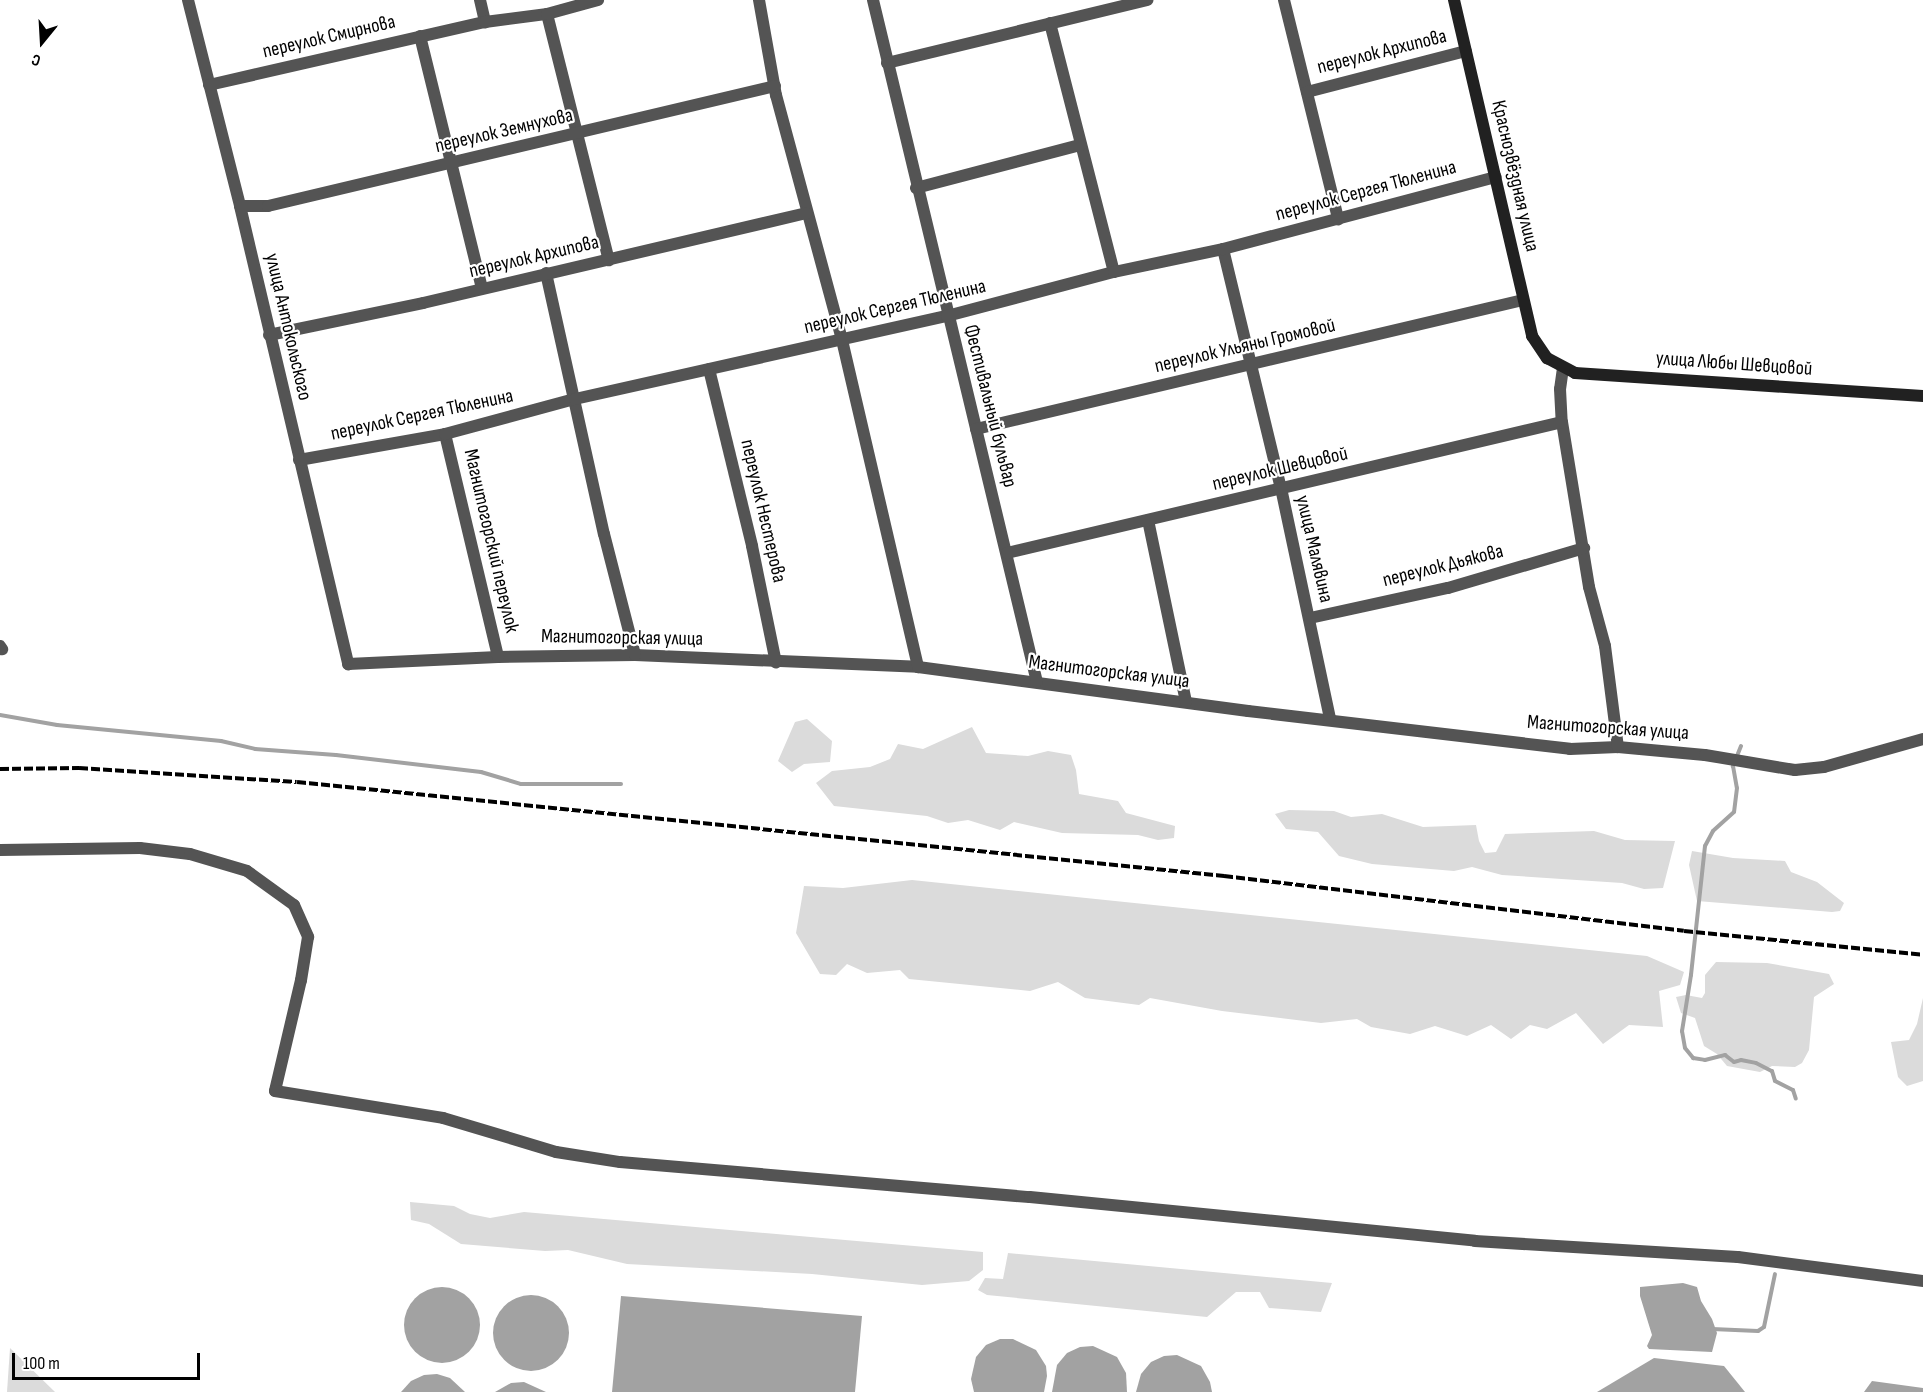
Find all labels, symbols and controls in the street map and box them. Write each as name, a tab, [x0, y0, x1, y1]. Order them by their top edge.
street label: переулок Смирнова	[260, 10, 398, 64]
north arrow	[12, 12, 72, 72]
street label: переулок Архипова	[1315, 24, 1449, 80]
text: С	[29, 49, 43, 70]
street label: Краснозвёздная улица	[1486, 98, 1544, 254]
street label: переулок Земнухова	[433, 103, 575, 159]
street label: переулок Сергея Тюленина	[1273, 155, 1459, 227]
street label: переулок Архипова	[467, 230, 601, 284]
street label: улица Антокольского	[259, 251, 317, 403]
street label: переулок Сергея Тюленина	[802, 274, 988, 340]
street label: переулок Ульяны Громовой	[1152, 314, 1338, 378]
street label: Фестивальный бульвар	[958, 322, 1022, 490]
street label: улица Любы Шевцовой	[1655, 347, 1813, 381]
street label: переулок Сергея Тюленина	[329, 384, 515, 446]
street label: переулок Нестерова	[735, 437, 791, 585]
street label: переулок Шевцовой	[1210, 442, 1350, 496]
street label: Магнитогорский переулок	[458, 447, 524, 635]
street label: улица Малявина	[1290, 493, 1338, 605]
street label: переулок Дьякова	[1380, 539, 1506, 593]
street label: Магнитогорская улица	[541, 625, 703, 651]
street label: Магнитогорская улица	[1027, 650, 1191, 694]
street label: Магнитогорская улица	[1526, 710, 1690, 746]
scale bar	[15, 1341, 202, 1379]
text: 100 m	[23, 1353, 60, 1374]

